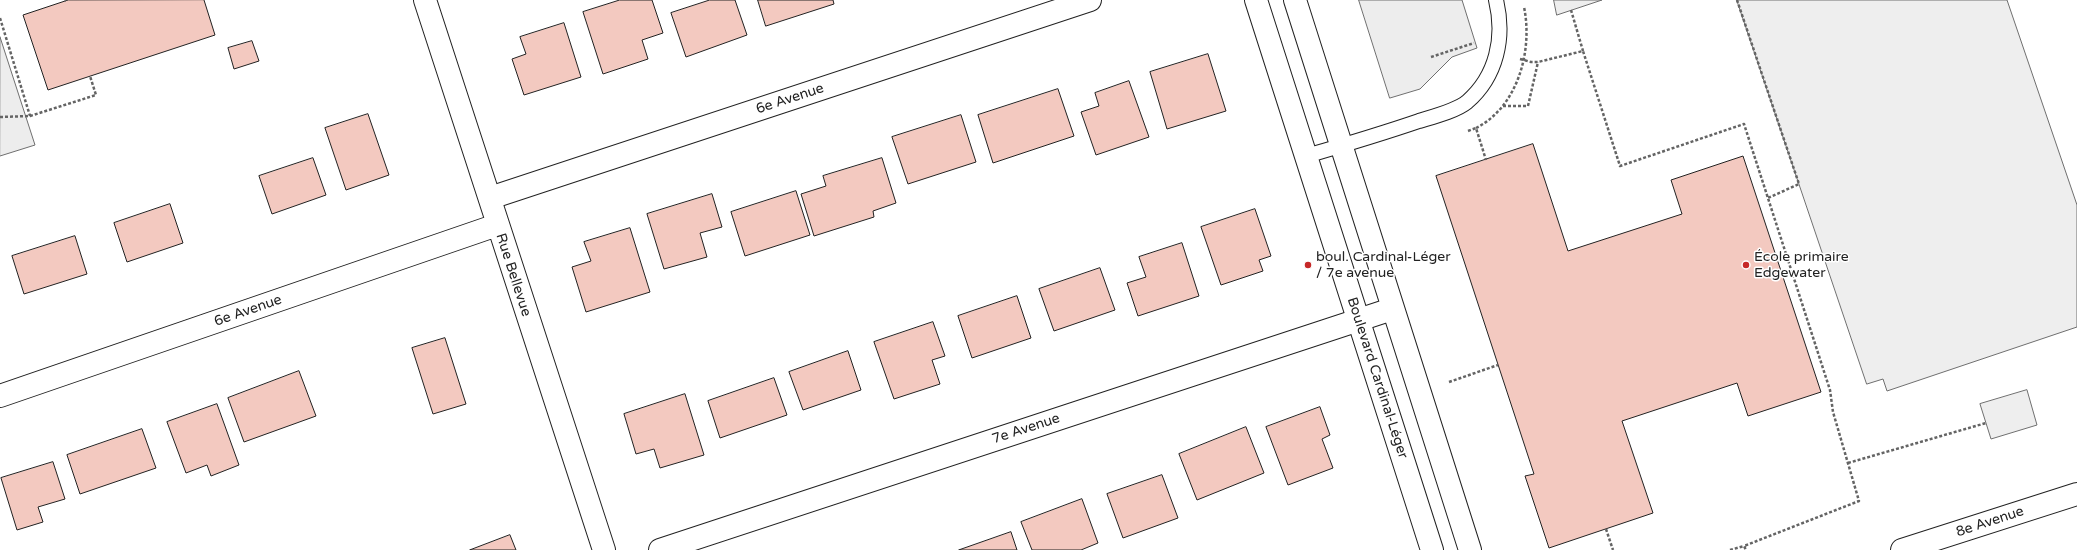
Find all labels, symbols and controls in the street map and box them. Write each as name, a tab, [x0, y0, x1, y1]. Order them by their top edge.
street label: 6e Avenue	[754, 80, 826, 118]
street label: Rue Bellevue	[492, 231, 534, 319]
place label: boul. Cardinal-Léger / 7e avenue	[1316, 249, 1451, 282]
place label: École primaire Edgewater	[1754, 249, 1849, 282]
marker: boul. Cardinal-Léger / 7e avenue	[1303, 260, 1313, 270]
marker: École primaire Edgewater	[1741, 260, 1751, 270]
street label: 6e Avenue	[212, 292, 284, 330]
street label: Boulevard Cardinal-Léger	[1343, 295, 1411, 461]
street label: 7e Avenue	[990, 410, 1062, 448]
street label: 8e Avenue	[1954, 503, 2026, 541]

